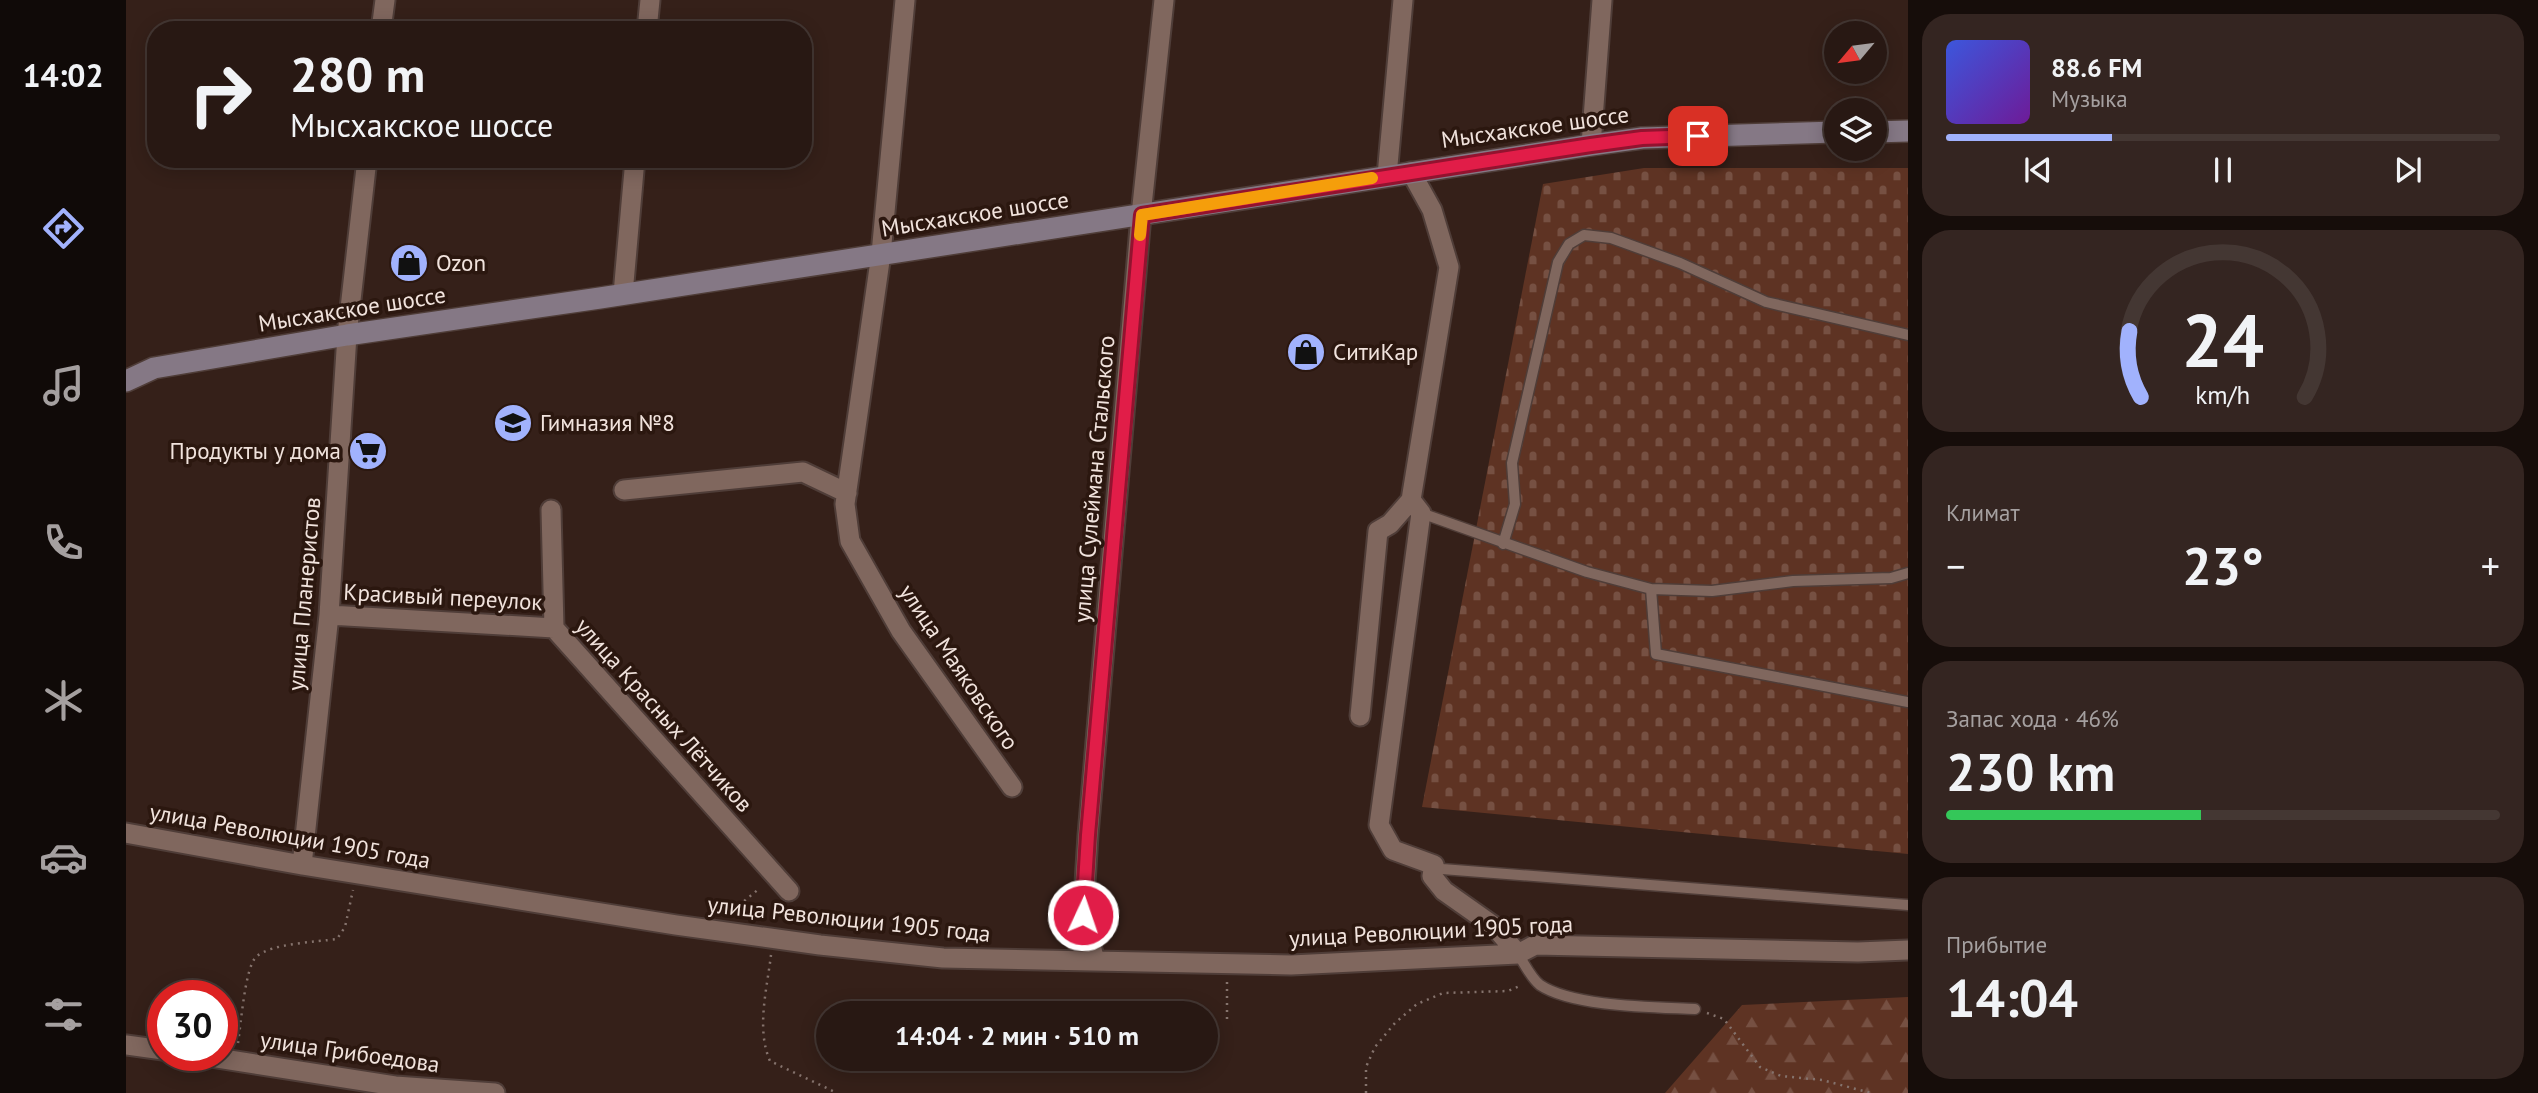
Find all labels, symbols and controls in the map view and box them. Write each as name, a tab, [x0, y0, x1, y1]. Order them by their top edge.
north arrow	[1824, 21, 1886, 84]
map controls	[1824, 21, 1887, 161]
text: 280 m	[290, 42, 425, 106]
icon: right	[175, 49, 266, 140]
text: 88.6 FM	[2051, 51, 2142, 84]
text: 14:02	[22, 54, 104, 96]
text: Музыка	[2051, 84, 2128, 113]
button: layers	[1824, 98, 1887, 161]
street label: Мысхакское шоссе	[1439, 99, 1631, 154]
text: Мысхакское шоссе	[290, 104, 553, 146]
pin	[1668, 106, 1728, 166]
icon: arrive	[1679, 117, 1717, 155]
icon: previous	[2019, 151, 2057, 189]
icon: pause	[2204, 151, 2242, 189]
icon: next	[2389, 151, 2427, 189]
street label: Мысхакское шоссе	[879, 184, 1071, 243]
icon: directions	[39, 204, 88, 253]
shop icon: Ozon	[388, 242, 430, 284]
place label: Ozon	[436, 248, 486, 277]
street label: Мысхакское шоссе	[256, 279, 448, 338]
text: 24	[2182, 293, 2264, 387]
shop icon: СитиКар	[1285, 331, 1327, 373]
street label: улица Сулеймана Стальского	[1066, 334, 1121, 624]
place label: СитиКар	[1333, 337, 1418, 366]
icon: music	[39, 361, 88, 410]
text: km/h	[2196, 378, 2250, 410]
school or university icon: Гимназия №8	[492, 402, 534, 444]
place label: Гимназия №8	[540, 408, 675, 437]
supermarket icon: Продукты у дома	[347, 430, 389, 472]
place label: Продукты у дома	[170, 436, 341, 465]
street label: улица Планеристов	[281, 496, 326, 692]
text: Климат	[1946, 498, 2020, 527]
icon: phone	[39, 518, 88, 567]
text: 23°	[2182, 532, 2264, 599]
text: −	[1946, 541, 1965, 590]
text: +	[2481, 541, 2500, 590]
street label: Красивый переулок	[343, 577, 543, 616]
street label: улица Маяковского	[893, 578, 1026, 755]
street label: улица Красных Лётчиков	[570, 612, 759, 818]
icon: climate	[39, 676, 88, 725]
text: Запас хода · 46%	[1946, 704, 2119, 733]
text: 230 km	[1946, 738, 2115, 805]
street label: улица Революции 1905 года	[147, 797, 433, 874]
icon: car	[39, 833, 88, 882]
position arrow	[1046, 878, 1120, 952]
street label: улица Революции 1905 года	[706, 889, 992, 948]
street label: улица Революции 1905 года	[1288, 909, 1574, 952]
text: Прибытие	[1946, 930, 2047, 959]
text: 14:04	[1946, 964, 2078, 1031]
speed limit sign: 30	[147, 980, 238, 1071]
icon: filters	[39, 990, 88, 1039]
text: 14:04 · 2 мин · 510 m	[895, 1019, 1139, 1052]
street label: улица Грибоедова	[259, 1025, 442, 1078]

